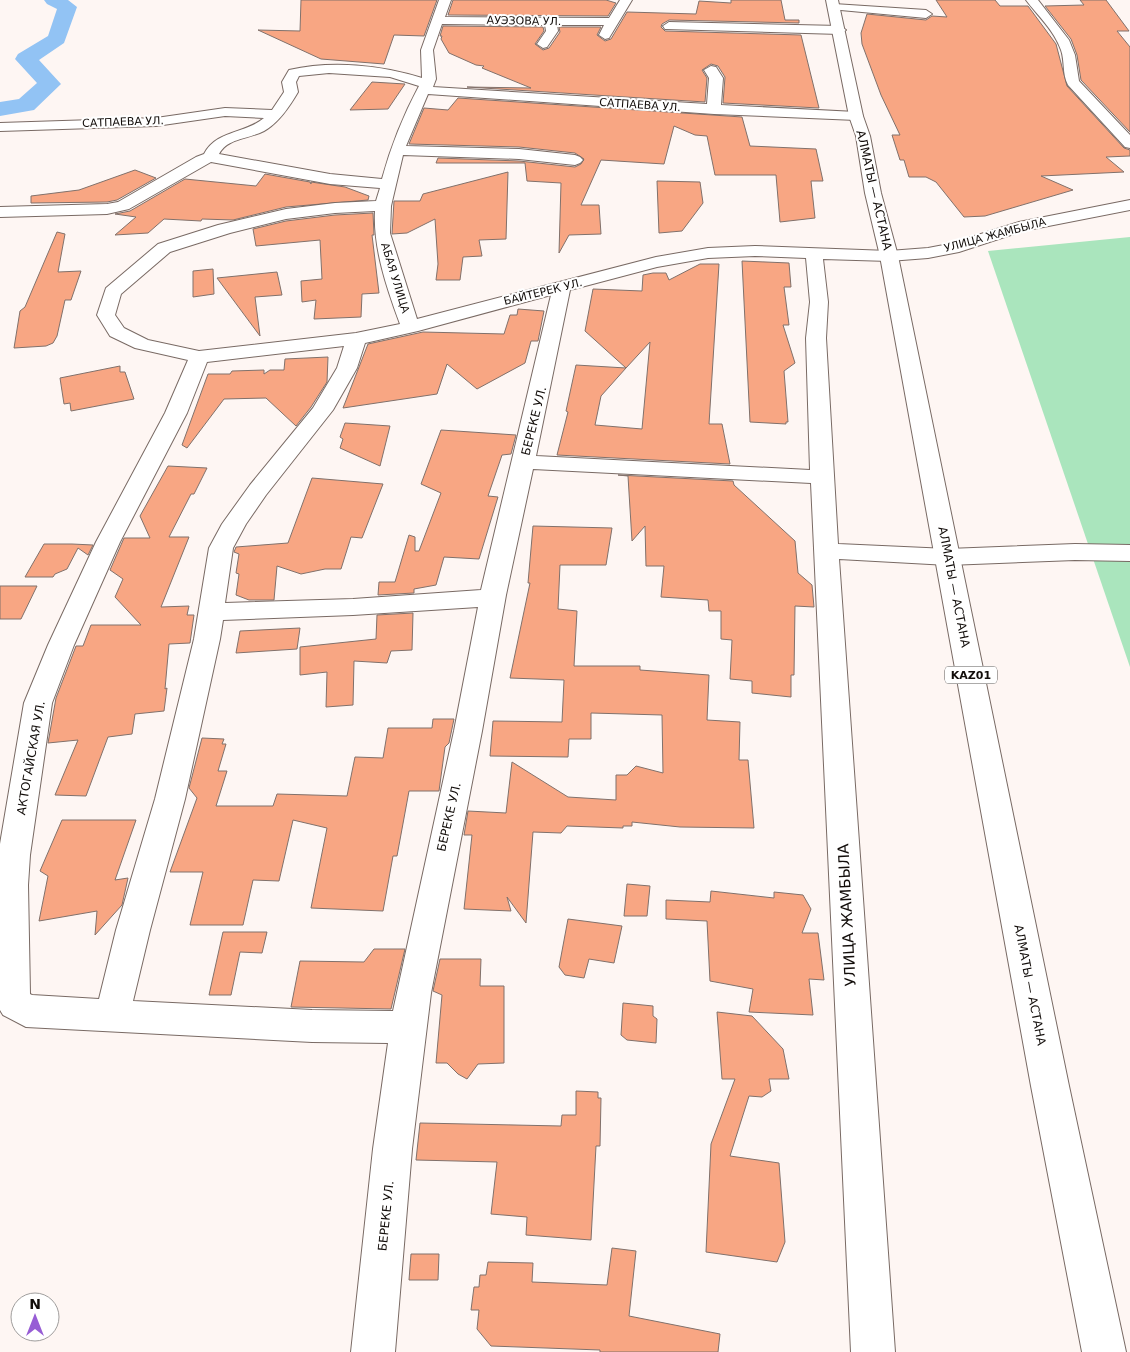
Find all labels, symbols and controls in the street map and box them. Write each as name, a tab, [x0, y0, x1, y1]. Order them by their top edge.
street label: АУЭЗОВА УЛ.	[487, 14, 561, 28]
street label: САТПАЕВА УЛ.	[599, 96, 681, 114]
street label: САТПАЕВА УЛ.	[82, 114, 164, 130]
street label: АЛМАТЫ — АСТАНА	[853, 129, 895, 252]
street label: УЛИЦА ЖАМБЫЛА	[943, 215, 1048, 255]
street label: АБАЯ УЛИЦА	[378, 241, 412, 315]
street label: БАЙТЕРЕК УЛ.	[502, 276, 584, 308]
street label: БЕРЕКЕ УЛ.	[519, 385, 549, 457]
street label: АЛМАТЫ — АСТАНА	[935, 525, 973, 649]
road number: KАZ01	[945, 666, 997, 684]
street label: АКТОГАЙСКАЯ УЛ.	[13, 700, 48, 816]
street label: БЕРЕКЕ УЛ.	[434, 781, 464, 853]
street label: УЛИЦА ЖАМБЫЛА	[834, 843, 860, 987]
street label: АЛМАТЫ — АСТАНА	[1011, 923, 1049, 1047]
street label: БЕРЕКЕ УЛ.	[375, 1180, 397, 1252]
north arrow	[10, 1292, 60, 1342]
text: N	[29, 1296, 41, 1312]

